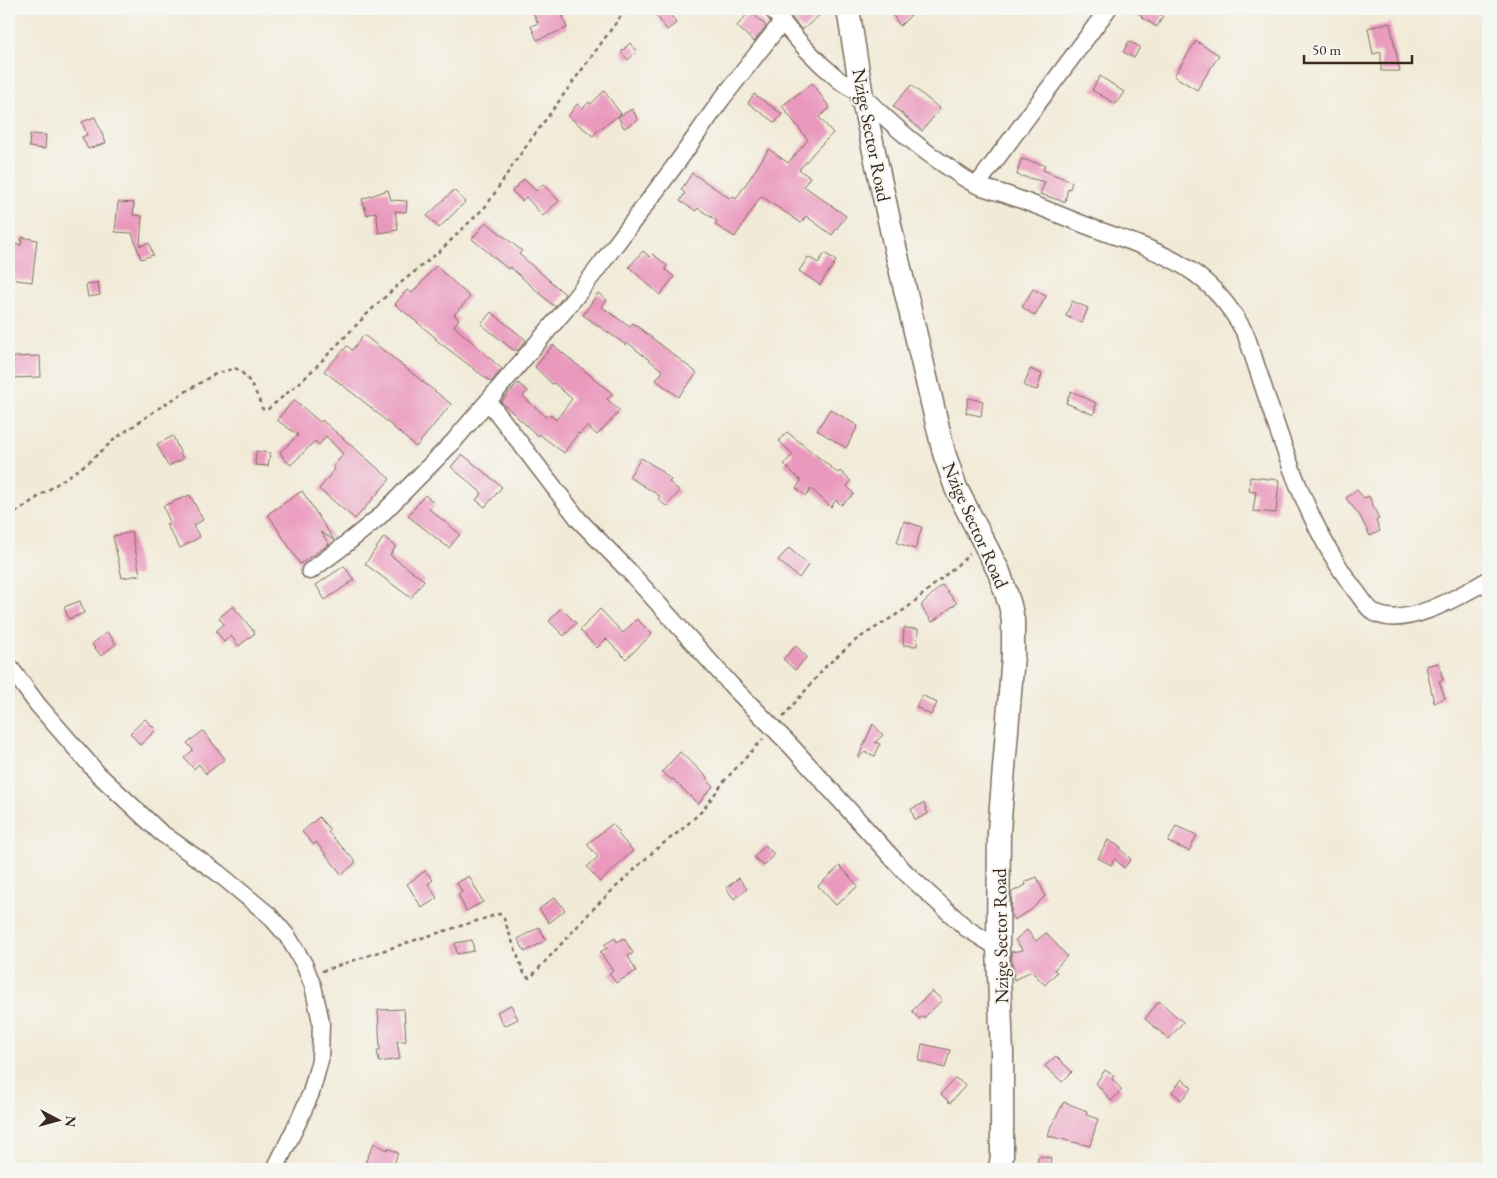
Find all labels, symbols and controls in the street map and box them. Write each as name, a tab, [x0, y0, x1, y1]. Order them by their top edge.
scale bar	[1304, 32, 1412, 64]
text: 50 m	[1312, 40, 1341, 59]
street label: Nzige Sector Road	[846, 66, 897, 204]
street label: Nzige Sector Road	[937, 458, 1015, 592]
street label: Nzige Sector Road	[987, 868, 1014, 1004]
north arrow	[32, 1096, 82, 1146]
text: N	[61, 1115, 80, 1129]

